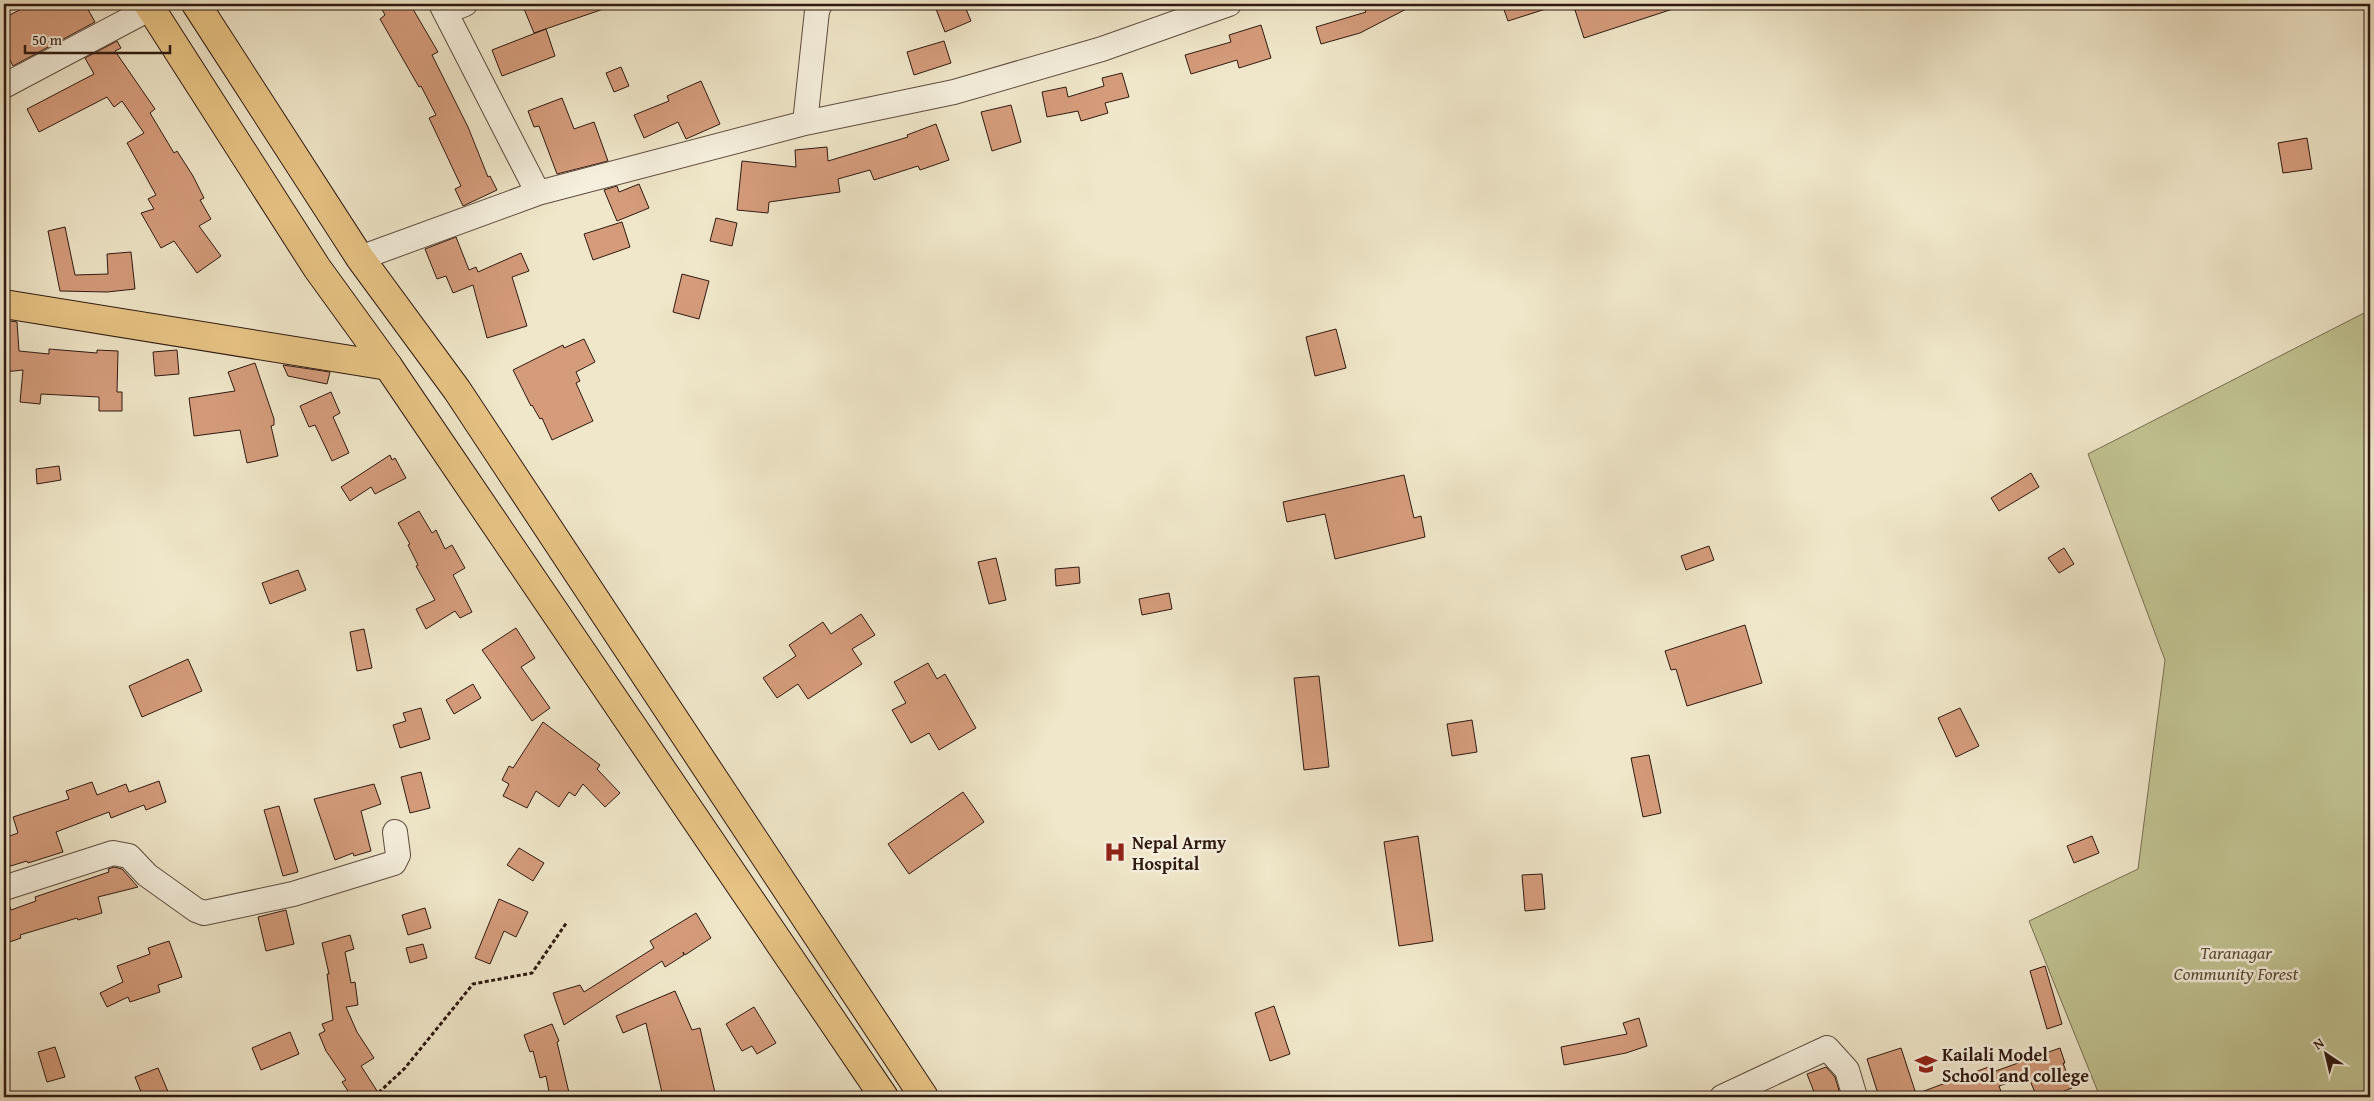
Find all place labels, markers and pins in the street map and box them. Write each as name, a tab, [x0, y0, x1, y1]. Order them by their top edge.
place label: Nepal Army Hospital	[1132, 829, 1227, 877]
hospital icon: Nepal Army Hospital	[1102, 839, 1128, 865]
place label: Kailali Model School and college	[1942, 1041, 2089, 1089]
school or university icon: Kailali Model School and college	[1913, 1051, 1939, 1077]

